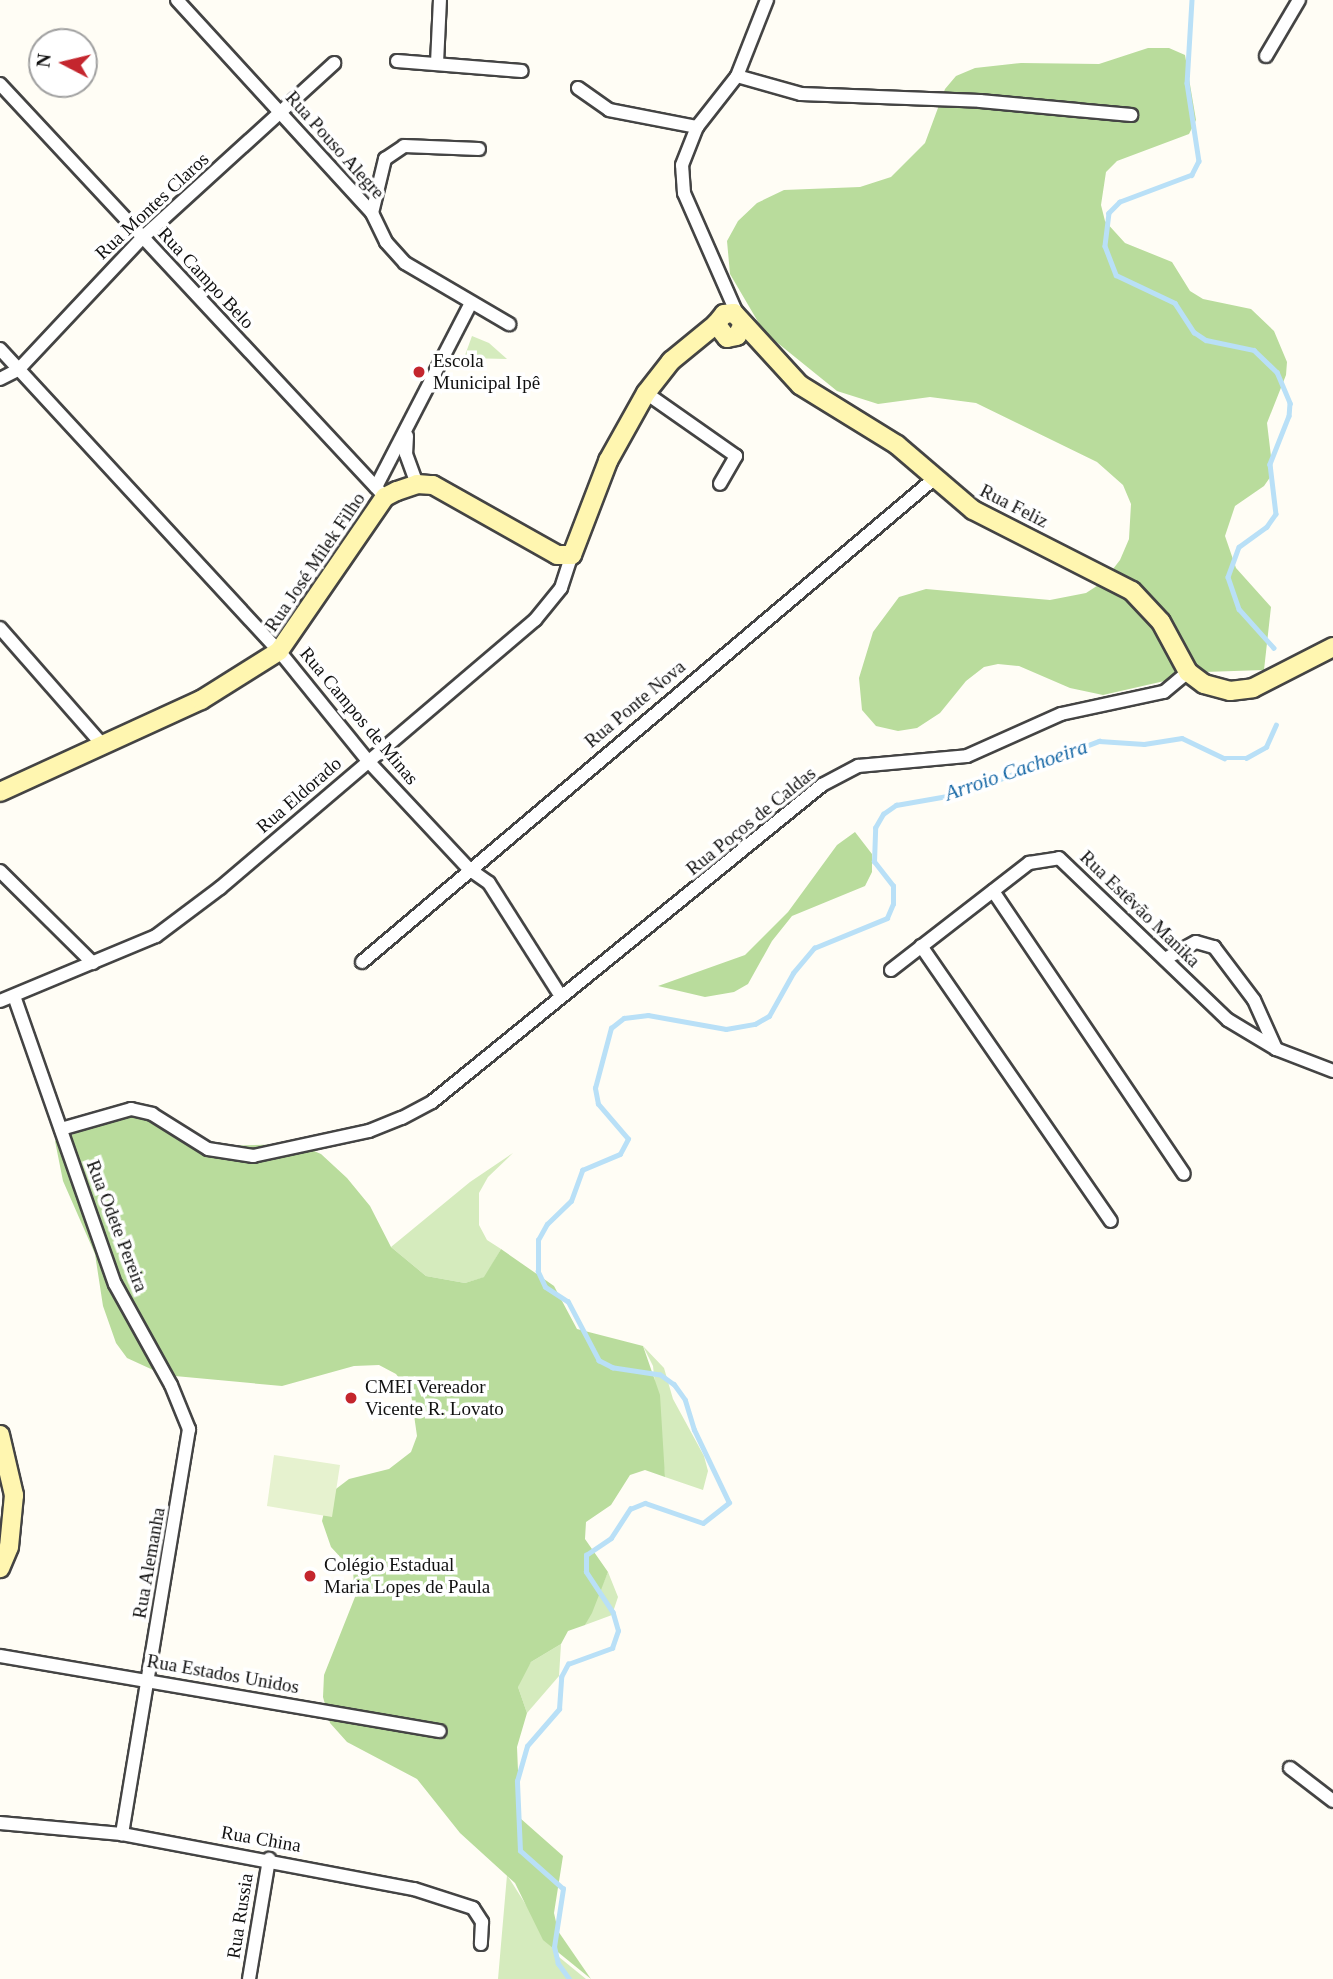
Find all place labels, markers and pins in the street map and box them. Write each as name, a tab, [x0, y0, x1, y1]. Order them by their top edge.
place label: Escola Municipal Ipê	[433, 350, 540, 394]
marker: Escola Municipal Ipê	[411, 364, 427, 380]
place label: CMEI Vereador Vicente R. Lovato	[365, 1376, 504, 1420]
marker: CMEI Vereador Vicente R. Lovato	[343, 1390, 359, 1406]
place label: Colégio Estadual Maria Lopes de Paula	[324, 1554, 490, 1598]
marker: Colégio Estadual Maria Lopes de Paula	[302, 1568, 318, 1584]

